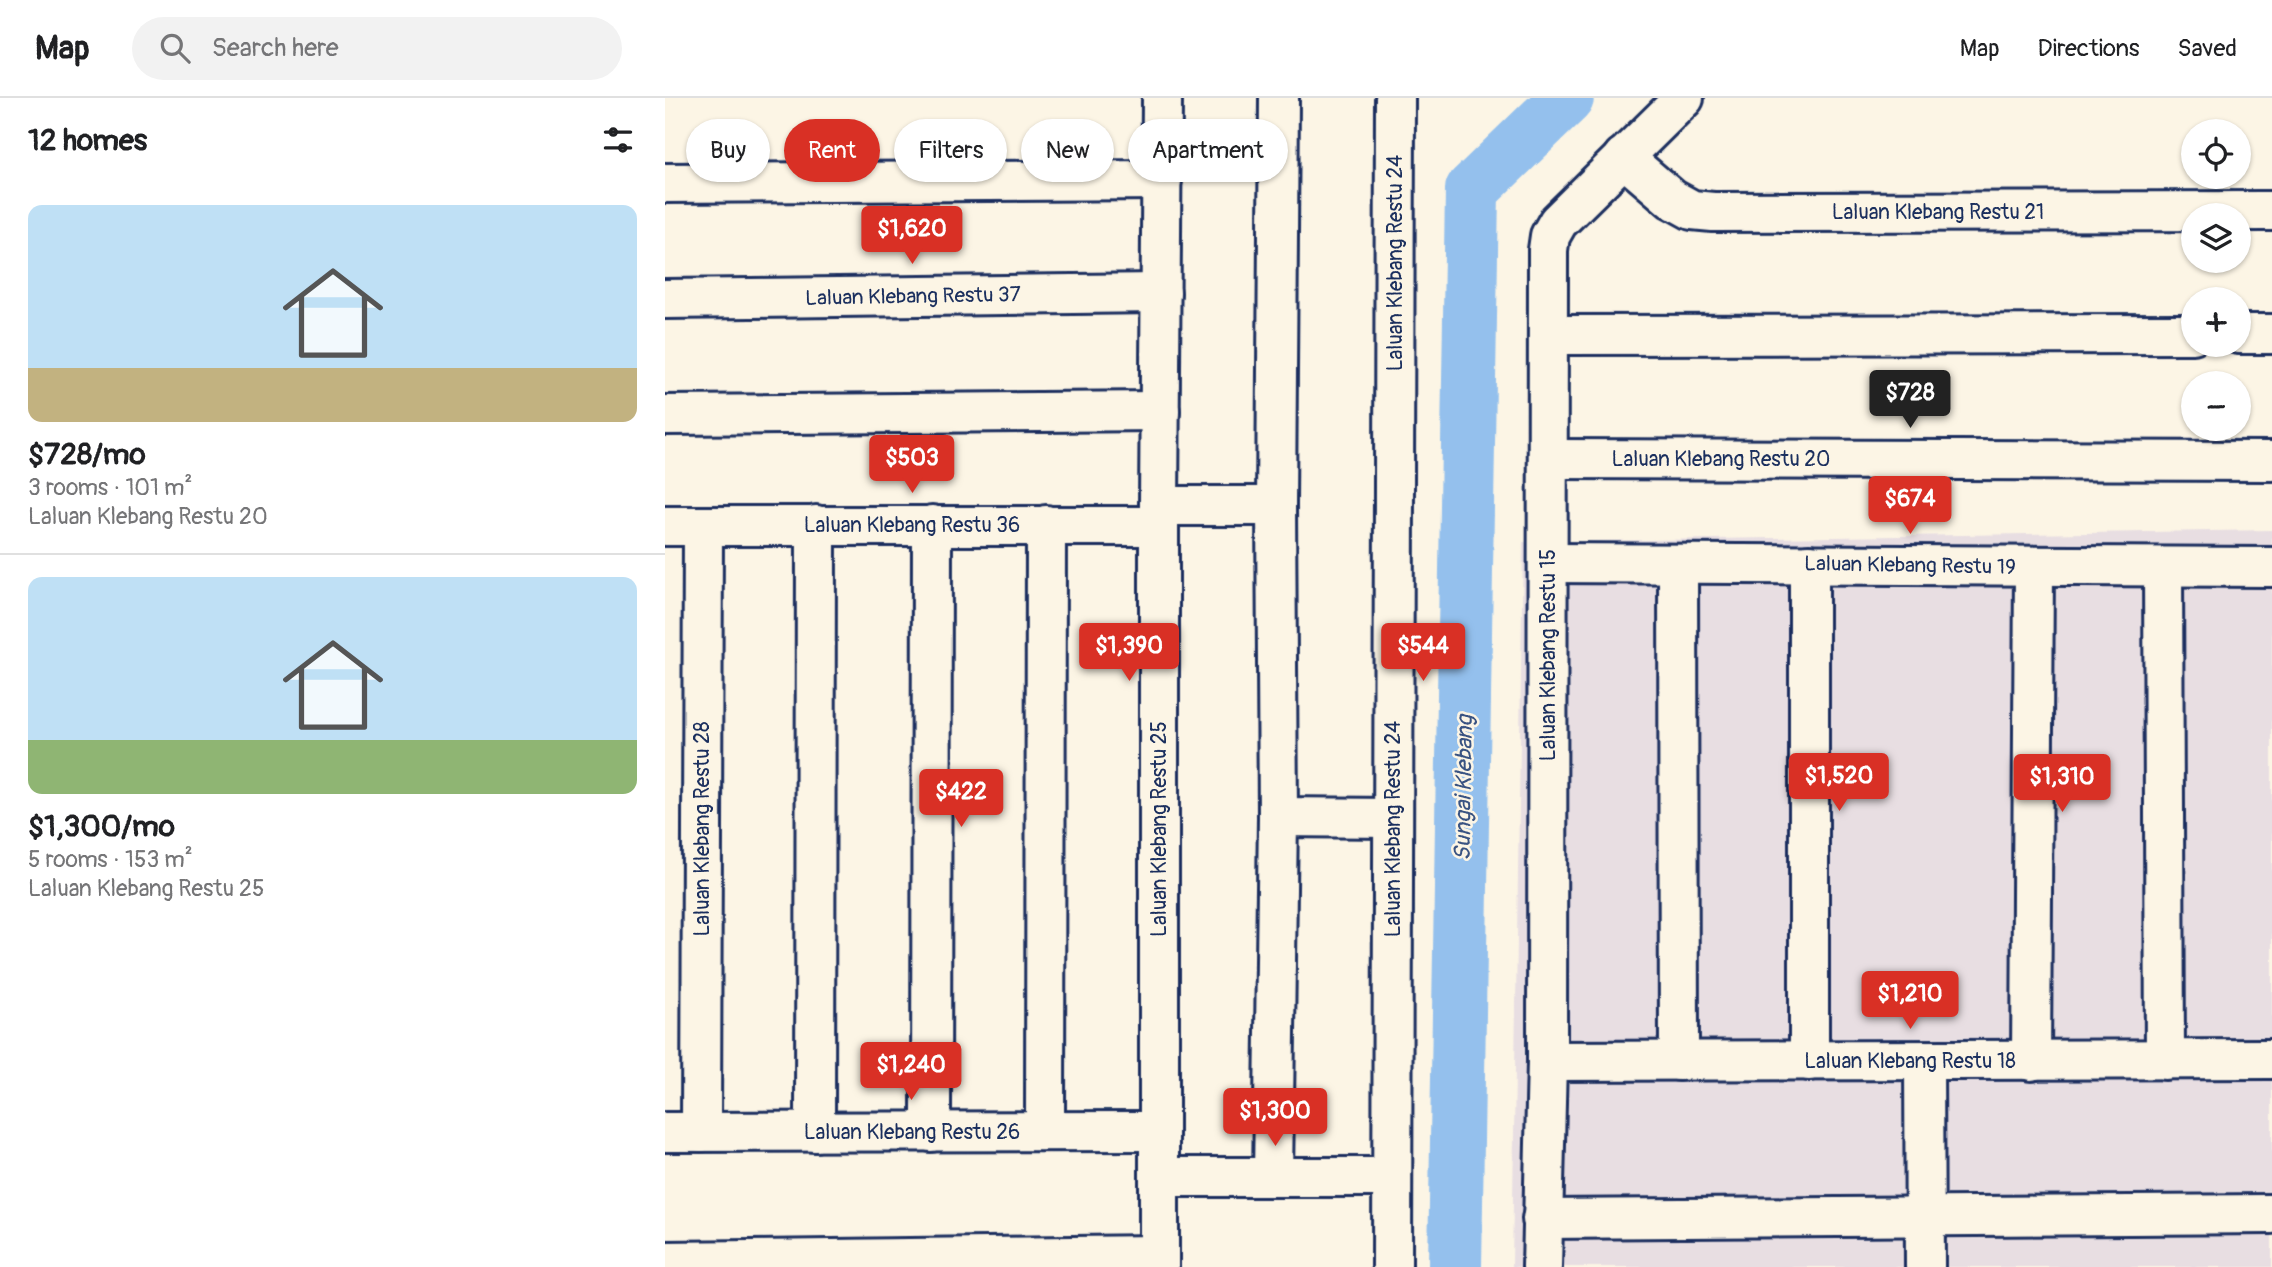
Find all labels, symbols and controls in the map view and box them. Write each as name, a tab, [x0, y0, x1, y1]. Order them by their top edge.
search box	[132, 17, 622, 80]
text: Map	[35, 28, 90, 69]
icon: search	[156, 29, 194, 67]
text: Search here	[212, 32, 339, 64]
text: Map	[1960, 34, 2000, 63]
text: Directions	[2038, 34, 2139, 63]
text: Saved	[2177, 34, 2237, 63]
chip: Buy	[686, 119, 770, 182]
chip: Rent	[784, 119, 880, 182]
chip: Filters	[894, 119, 1007, 182]
chip: New	[1021, 119, 1114, 182]
chip: Apartment	[1128, 119, 1288, 182]
map controls	[2181, 119, 2251, 441]
button: locate	[2181, 119, 2251, 189]
icon: filters	[599, 121, 637, 159]
text: 12 homes	[28, 122, 147, 159]
street label: Laluan Klebang Restu 24	[1382, 155, 1409, 371]
street label: Laluan Klebang Restu 21	[1832, 199, 2044, 226]
button: layers	[2181, 203, 2251, 273]
pin: $1,620	[855, 206, 969, 266]
text: $1,620	[877, 214, 947, 243]
icon: home	[270, 250, 396, 376]
street label: Laluan Klebang Restu 37	[805, 281, 1021, 312]
button: +	[2181, 287, 2251, 357]
pin: $728	[1869, 370, 1951, 430]
button: −	[2181, 371, 2251, 441]
text: $728	[1885, 378, 1935, 407]
text: $728/mo	[28, 436, 146, 473]
pin: $503	[871, 436, 953, 495]
text: $503	[885, 443, 939, 472]
street label: Laluan Klebang Restu 20	[1612, 446, 1830, 473]
text: 3 rooms · 101 m²	[28, 473, 192, 502]
pin: $674	[1869, 476, 1951, 536]
text: $674	[1884, 484, 1936, 513]
text: Laluan Klebang Restu 20	[28, 502, 268, 531]
street label: Laluan Klebang Restu 36	[804, 512, 1020, 539]
street label: Laluan Klebang Restu 15	[1535, 549, 1562, 761]
street label: Laluan Klebang Restu 19	[1804, 550, 2016, 581]
icon: home	[270, 622, 396, 748]
pin: $1,390	[1072, 624, 1186, 683]
pin: $544	[1382, 624, 1464, 683]
text: $1,390	[1095, 631, 1163, 660]
text: $544	[1397, 631, 1449, 660]
water label: Sungai Klebang	[1448, 713, 1479, 861]
street label: Laluan Klebang Restu 28	[689, 721, 716, 937]
street label: Laluan Klebang Restu 25	[1146, 721, 1173, 937]
street label: Laluan Klebang Restu 24	[1380, 721, 1407, 937]
pin: $1,520	[1782, 754, 1896, 813]
pin: $1,310	[2005, 754, 2119, 814]
text: $1,520	[1805, 761, 1873, 790]
text: $1,310	[2030, 762, 2094, 791]
pin: $422	[920, 770, 1002, 829]
text: $422	[935, 777, 987, 806]
text: $1,300/mo	[28, 808, 175, 845]
text: 5 rooms · 153 m²	[28, 845, 193, 874]
text: Laluan Klebang Restu 25	[28, 874, 264, 903]
pin: $1,210	[1853, 972, 1967, 1031]
text: $1,210	[1878, 979, 1942, 1008]
pin: $1,240	[854, 1042, 968, 1102]
street label: Laluan Klebang Restu 18	[1804, 1048, 2016, 1075]
text: $1,240	[876, 1050, 946, 1079]
pin: $1,300	[1218, 1088, 1332, 1148]
text: $1,300	[1239, 1096, 1311, 1125]
street label: Laluan Klebang Restu 26	[804, 1119, 1020, 1146]

